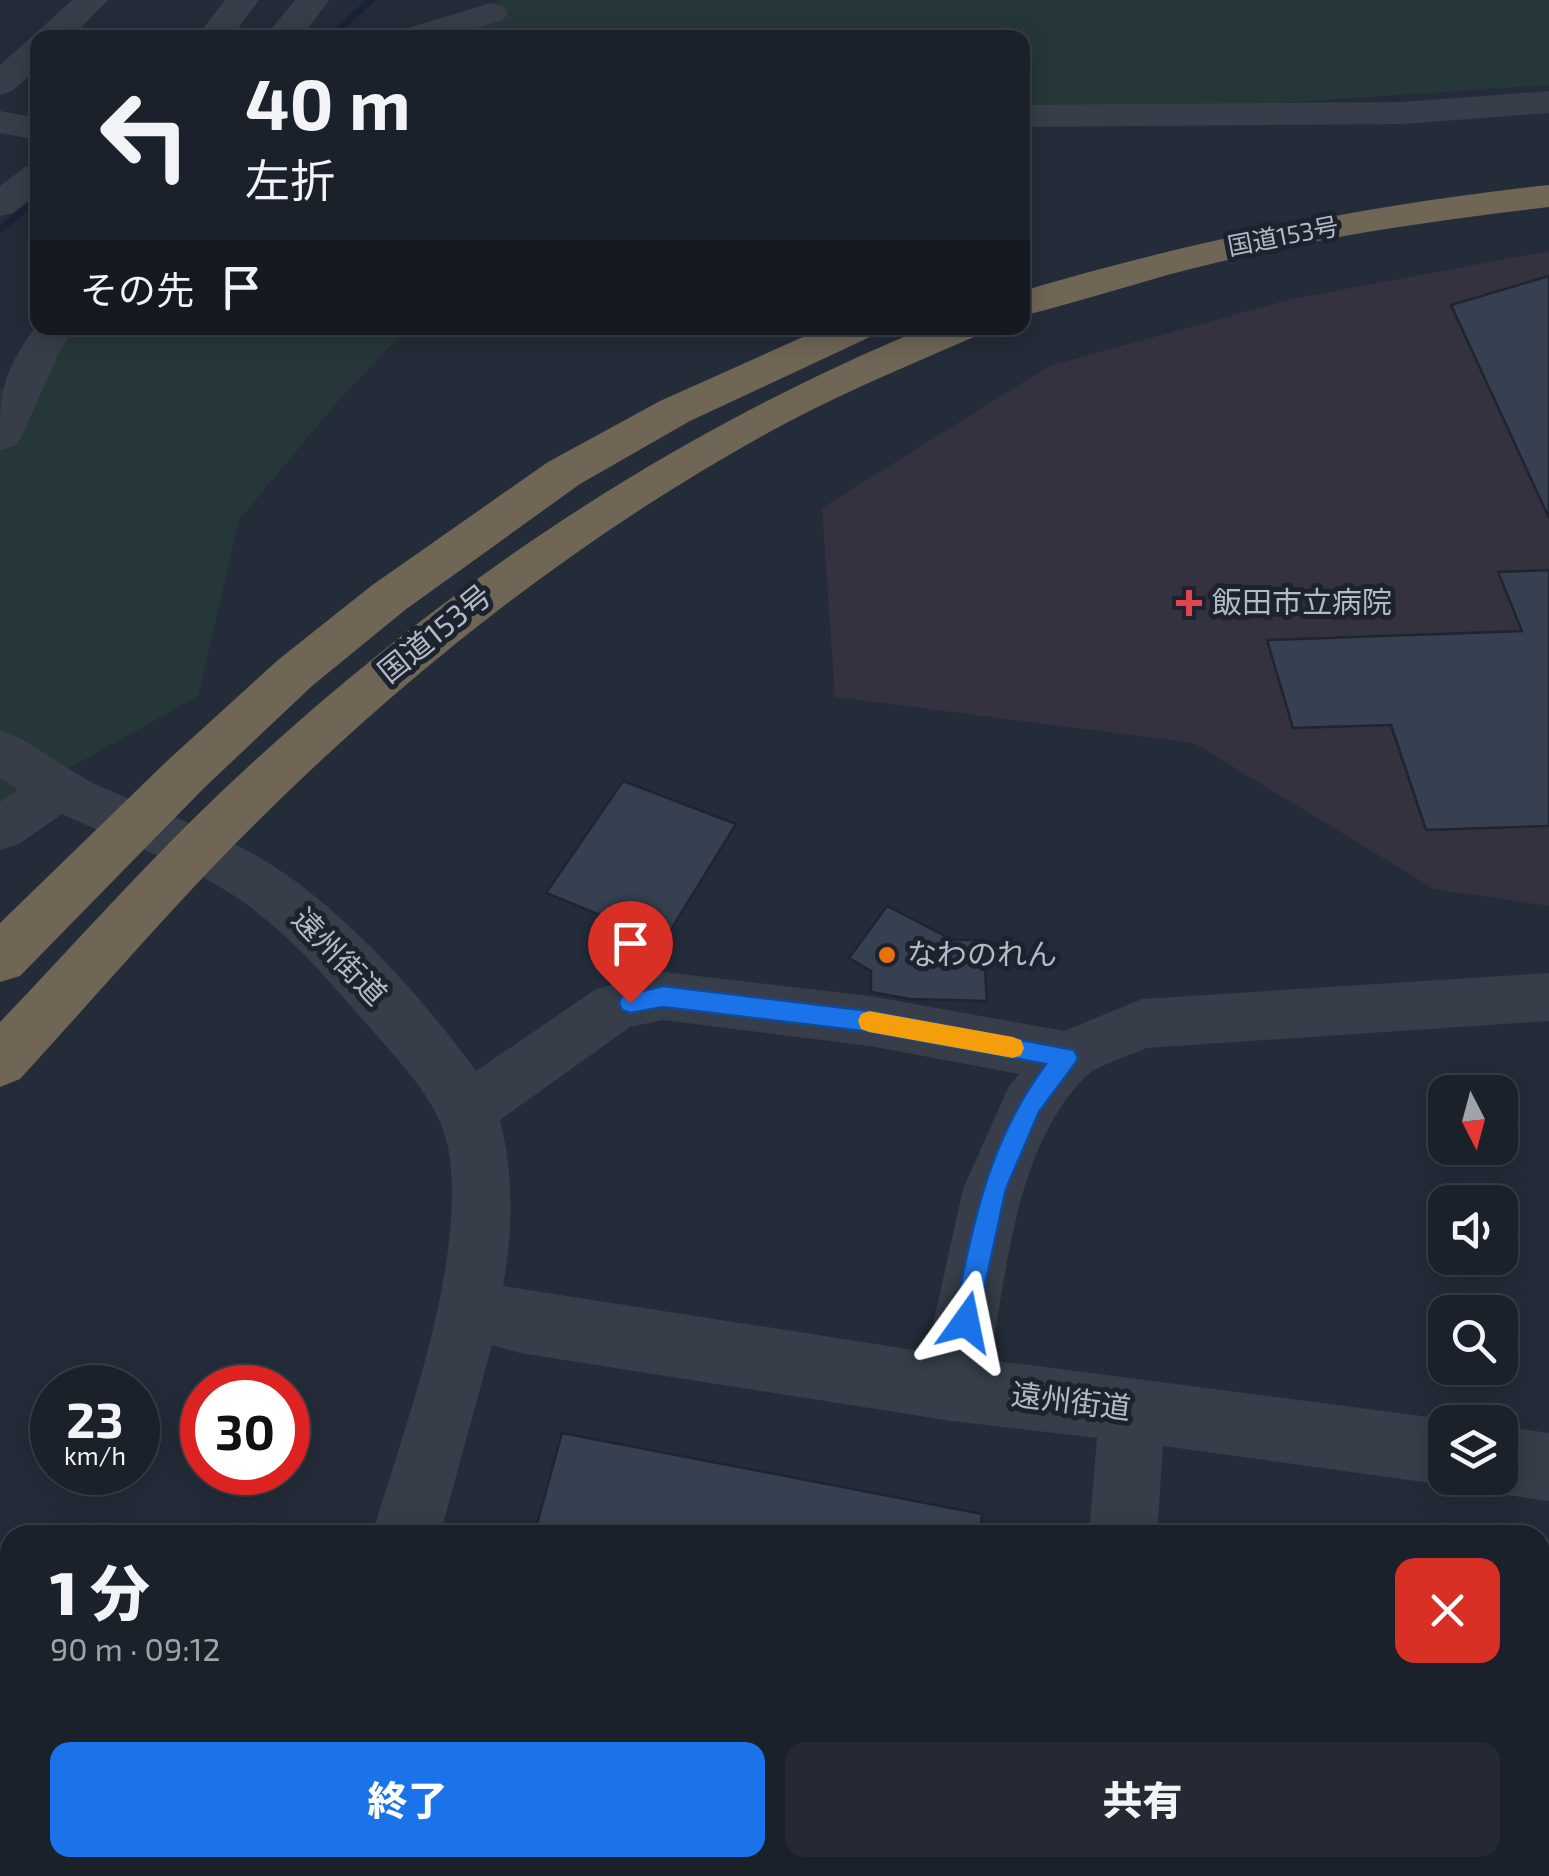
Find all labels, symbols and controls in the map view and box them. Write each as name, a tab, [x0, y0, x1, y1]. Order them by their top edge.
text: 40 m	[245, 60, 411, 144]
icon: left	[80, 70, 210, 200]
text: 左折	[245, 152, 335, 206]
street label: 国道153号	[1225, 210, 1341, 260]
icon: arrive	[214, 260, 269, 315]
text: その先	[80, 266, 194, 312]
street label: 国道153号	[370, 576, 497, 689]
place label: 飯田市立病院	[1212, 583, 1392, 619]
marker: 飯田市立病院	[1176, 590, 1202, 616]
street label: 遠州街道	[286, 900, 395, 1011]
pin	[588, 901, 673, 1004]
icon: arrive	[603, 916, 658, 971]
place label: なわのれん	[907, 935, 1057, 971]
marker: なわのれん	[876, 944, 898, 966]
north arrow	[1428, 1075, 1518, 1165]
map controls	[1428, 1075, 1518, 1495]
button: sound	[1428, 1185, 1518, 1275]
position arrow	[914, 1270, 1018, 1374]
button: search	[1428, 1295, 1518, 1385]
speed limit sign: 30	[180, 1365, 310, 1495]
street label: 遠州街道	[1009, 1375, 1133, 1425]
text: 23	[66, 1388, 124, 1448]
button: layers	[1428, 1405, 1518, 1495]
text: km/h	[64, 1440, 126, 1470]
text: 1 分	[50, 1555, 150, 1627]
button: close	[1395, 1558, 1500, 1663]
text: 90 m · 09:12	[50, 1629, 220, 1667]
button: 終了	[50, 1742, 765, 1857]
button: 共有	[785, 1742, 1500, 1857]

